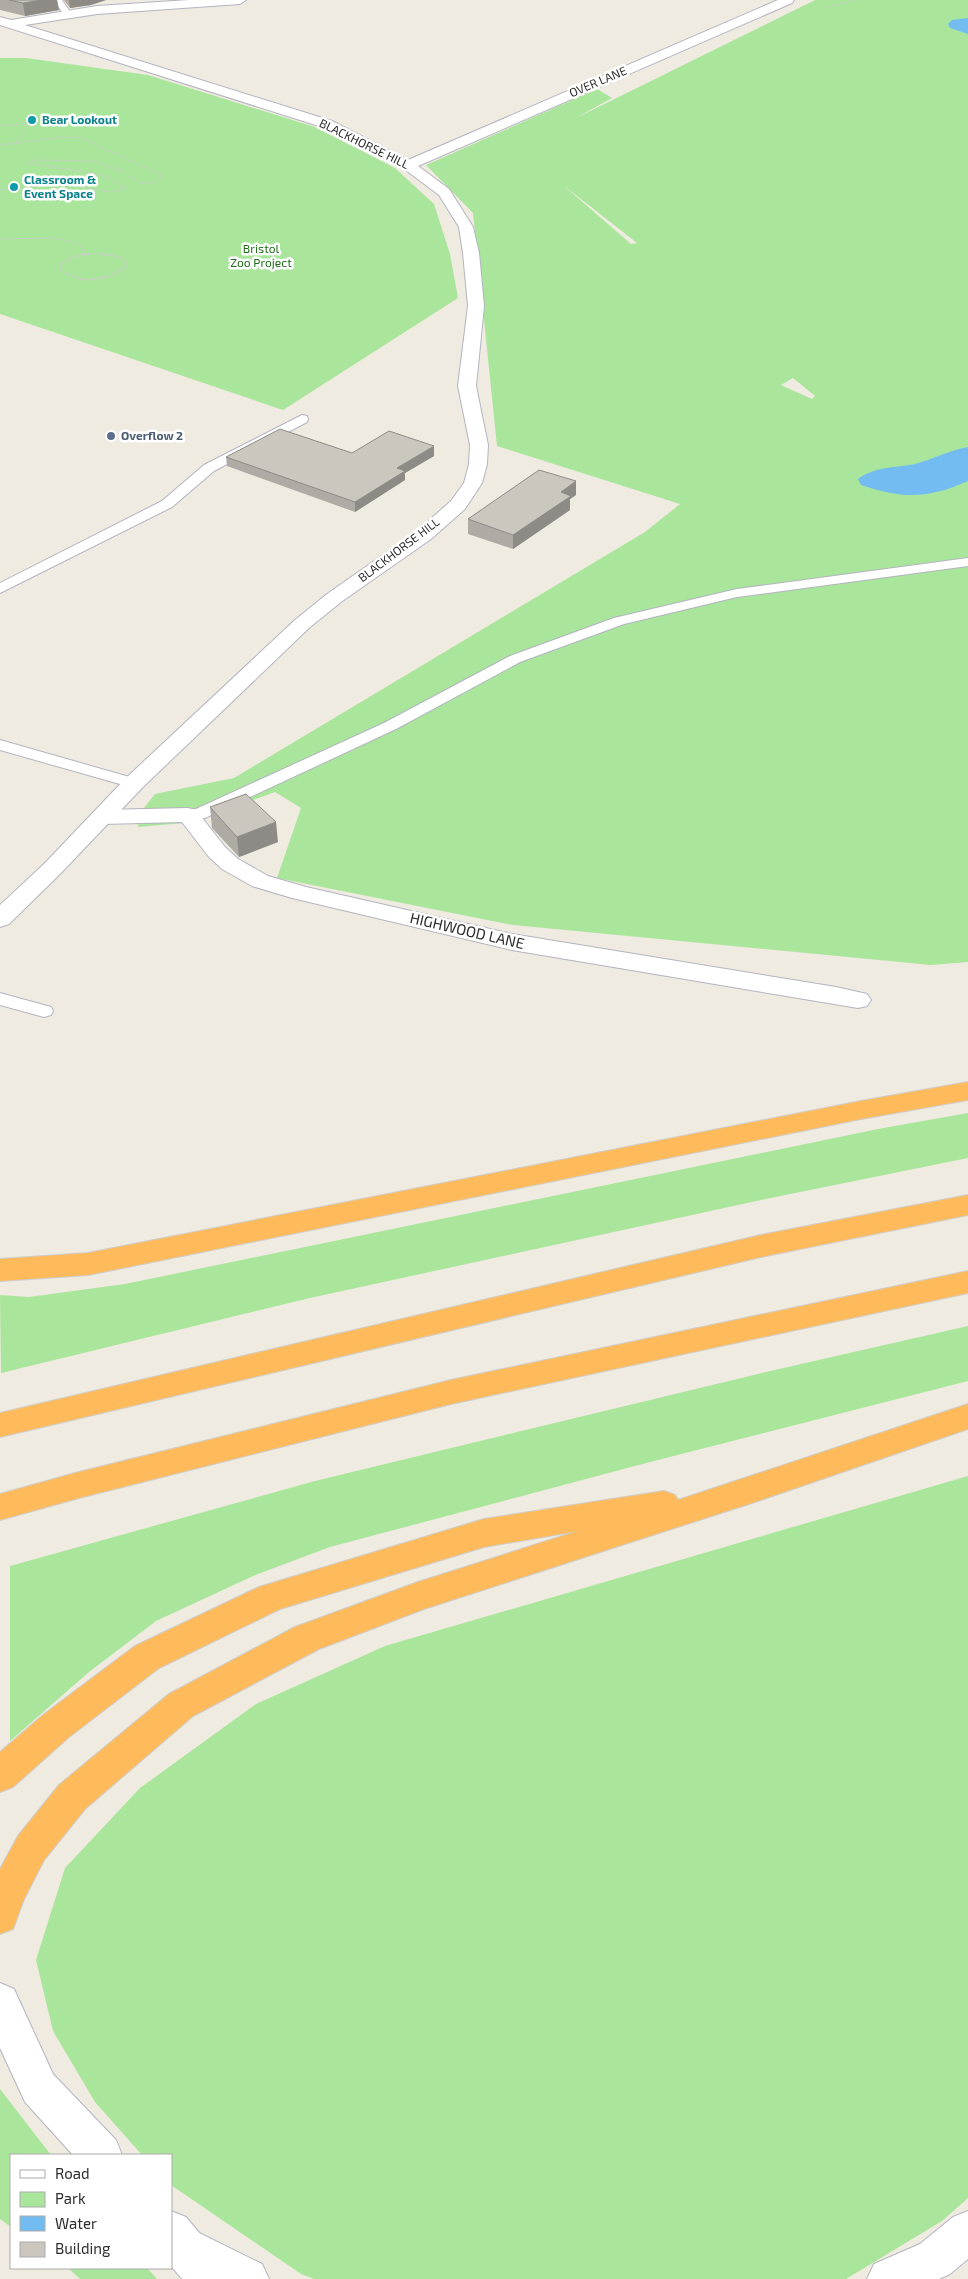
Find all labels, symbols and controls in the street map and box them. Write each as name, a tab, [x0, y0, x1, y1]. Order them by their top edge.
street label: OVER LANE	[567, 63, 629, 99]
place label: Bear Lookout	[42, 112, 117, 126]
marker: Bear Lookout	[26, 114, 38, 126]
street label: BLACKHORSE HILL	[317, 115, 412, 171]
place label: Classroom & Event Space	[24, 172, 96, 200]
marker: Classroom & Event Space	[8, 181, 20, 193]
park label: Bristol Zoo Project	[230, 241, 292, 270]
place label: Overflow 2	[121, 428, 183, 442]
marker: Overflow 2	[105, 430, 117, 442]
street label: BLACKHORSE HILL	[355, 514, 442, 584]
street label: HIGHWOOD LANE	[408, 908, 526, 952]
legend	[10, 2154, 172, 2269]
text: Road	[55, 2164, 90, 2182]
text: Park	[55, 2189, 86, 2207]
text: Water	[55, 2214, 97, 2232]
text: Building	[55, 2239, 111, 2257]

